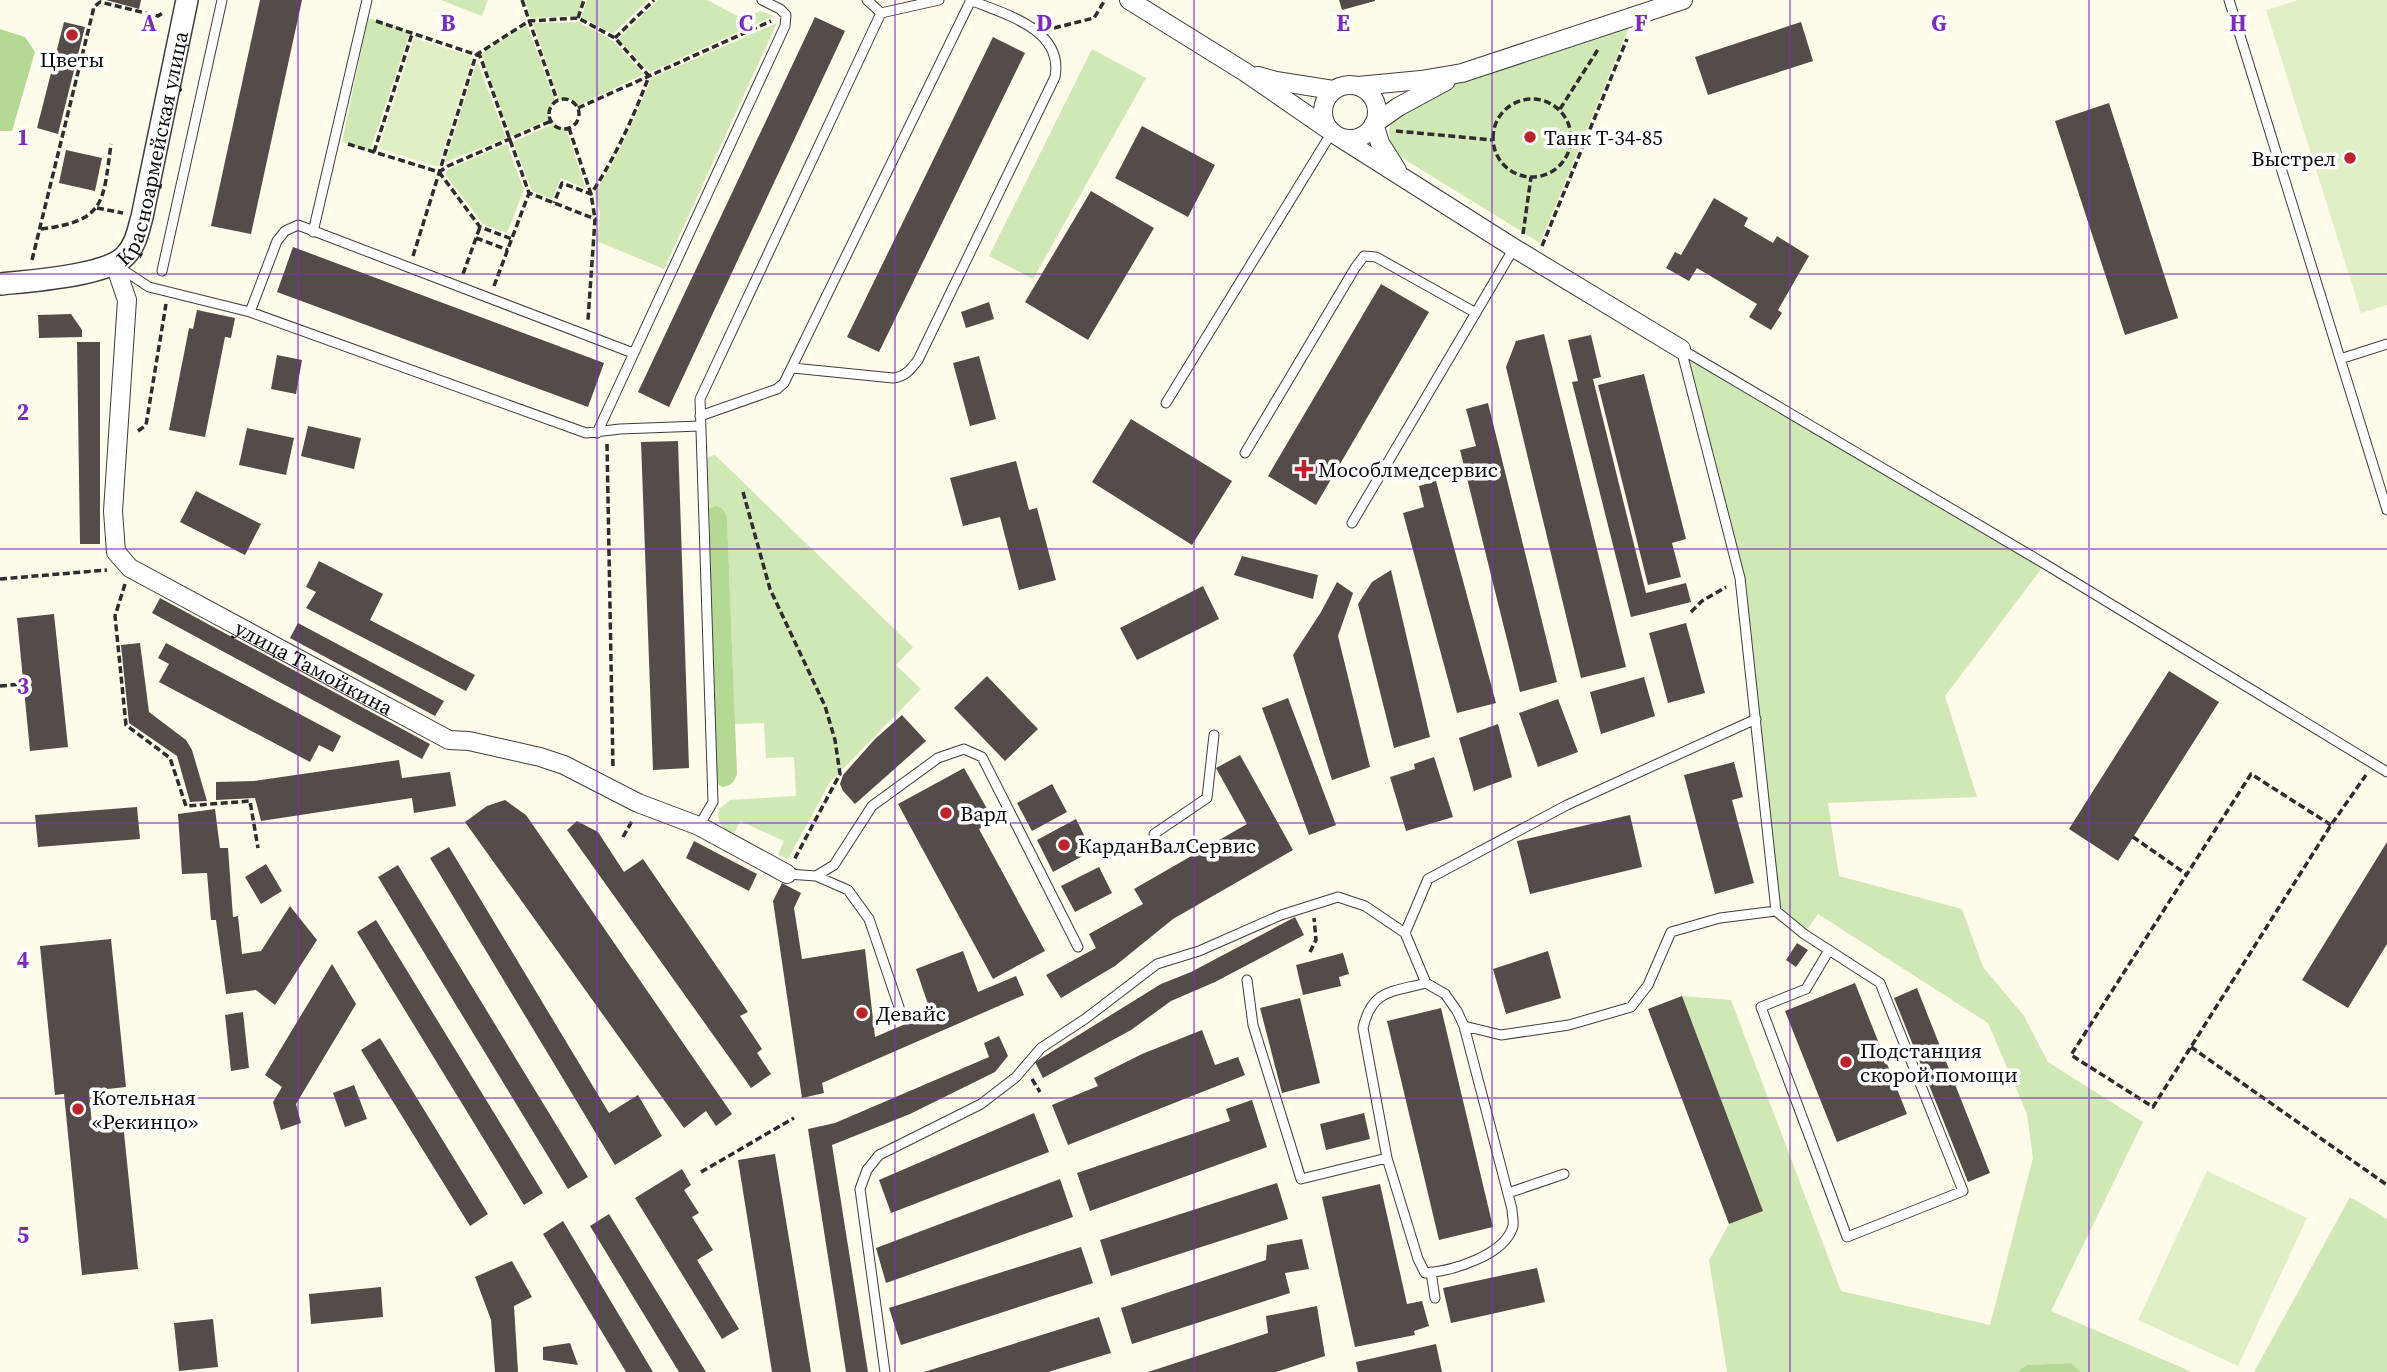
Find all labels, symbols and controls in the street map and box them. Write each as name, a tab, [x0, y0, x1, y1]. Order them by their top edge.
text: A	[141, 7, 157, 39]
text: B	[441, 7, 456, 39]
text: C	[739, 7, 753, 39]
text: D	[1036, 7, 1052, 39]
text: E	[1336, 7, 1350, 39]
text: F	[1634, 7, 1648, 39]
text: G	[1931, 7, 1947, 39]
text: H	[2229, 7, 2247, 39]
marker: Цветы	[64, 27, 80, 43]
street label: Красноармейская улица	[109, 28, 195, 272]
place label: Цветы	[40, 45, 104, 74]
text: 1	[17, 121, 29, 153]
place label: Танк Т-34-85	[1544, 123, 1663, 152]
marker: Танк Т-34-85	[1522, 129, 1538, 145]
place label: Выстрел	[2251, 144, 2336, 173]
marker: Выстрел	[2342, 150, 2358, 166]
text: 2	[17, 396, 29, 428]
place label: Мособлмедсервис	[1318, 455, 1498, 484]
marker: Мособлмедсервис	[1296, 461, 1312, 477]
street label: улица Тамойкина	[230, 613, 399, 722]
text: 3	[17, 670, 29, 702]
place label: Вард	[960, 799, 1007, 828]
marker: Вард	[938, 805, 954, 821]
place label: КарданВалСервис	[1078, 831, 1256, 860]
marker: КарданВалСервис	[1056, 837, 1072, 853]
text: 4	[17, 944, 29, 976]
place label: Девайс	[876, 999, 946, 1028]
marker: Девайс	[854, 1005, 870, 1021]
place label: Подстанция скорой помощи	[1860, 1036, 2018, 1089]
marker: Подстанция скорой помощи	[1838, 1054, 1854, 1070]
place label: Котельная «Рекинцо»	[92, 1083, 198, 1136]
marker: Котельная «Рекинцо»	[70, 1101, 86, 1117]
text: 5	[17, 1219, 29, 1251]

